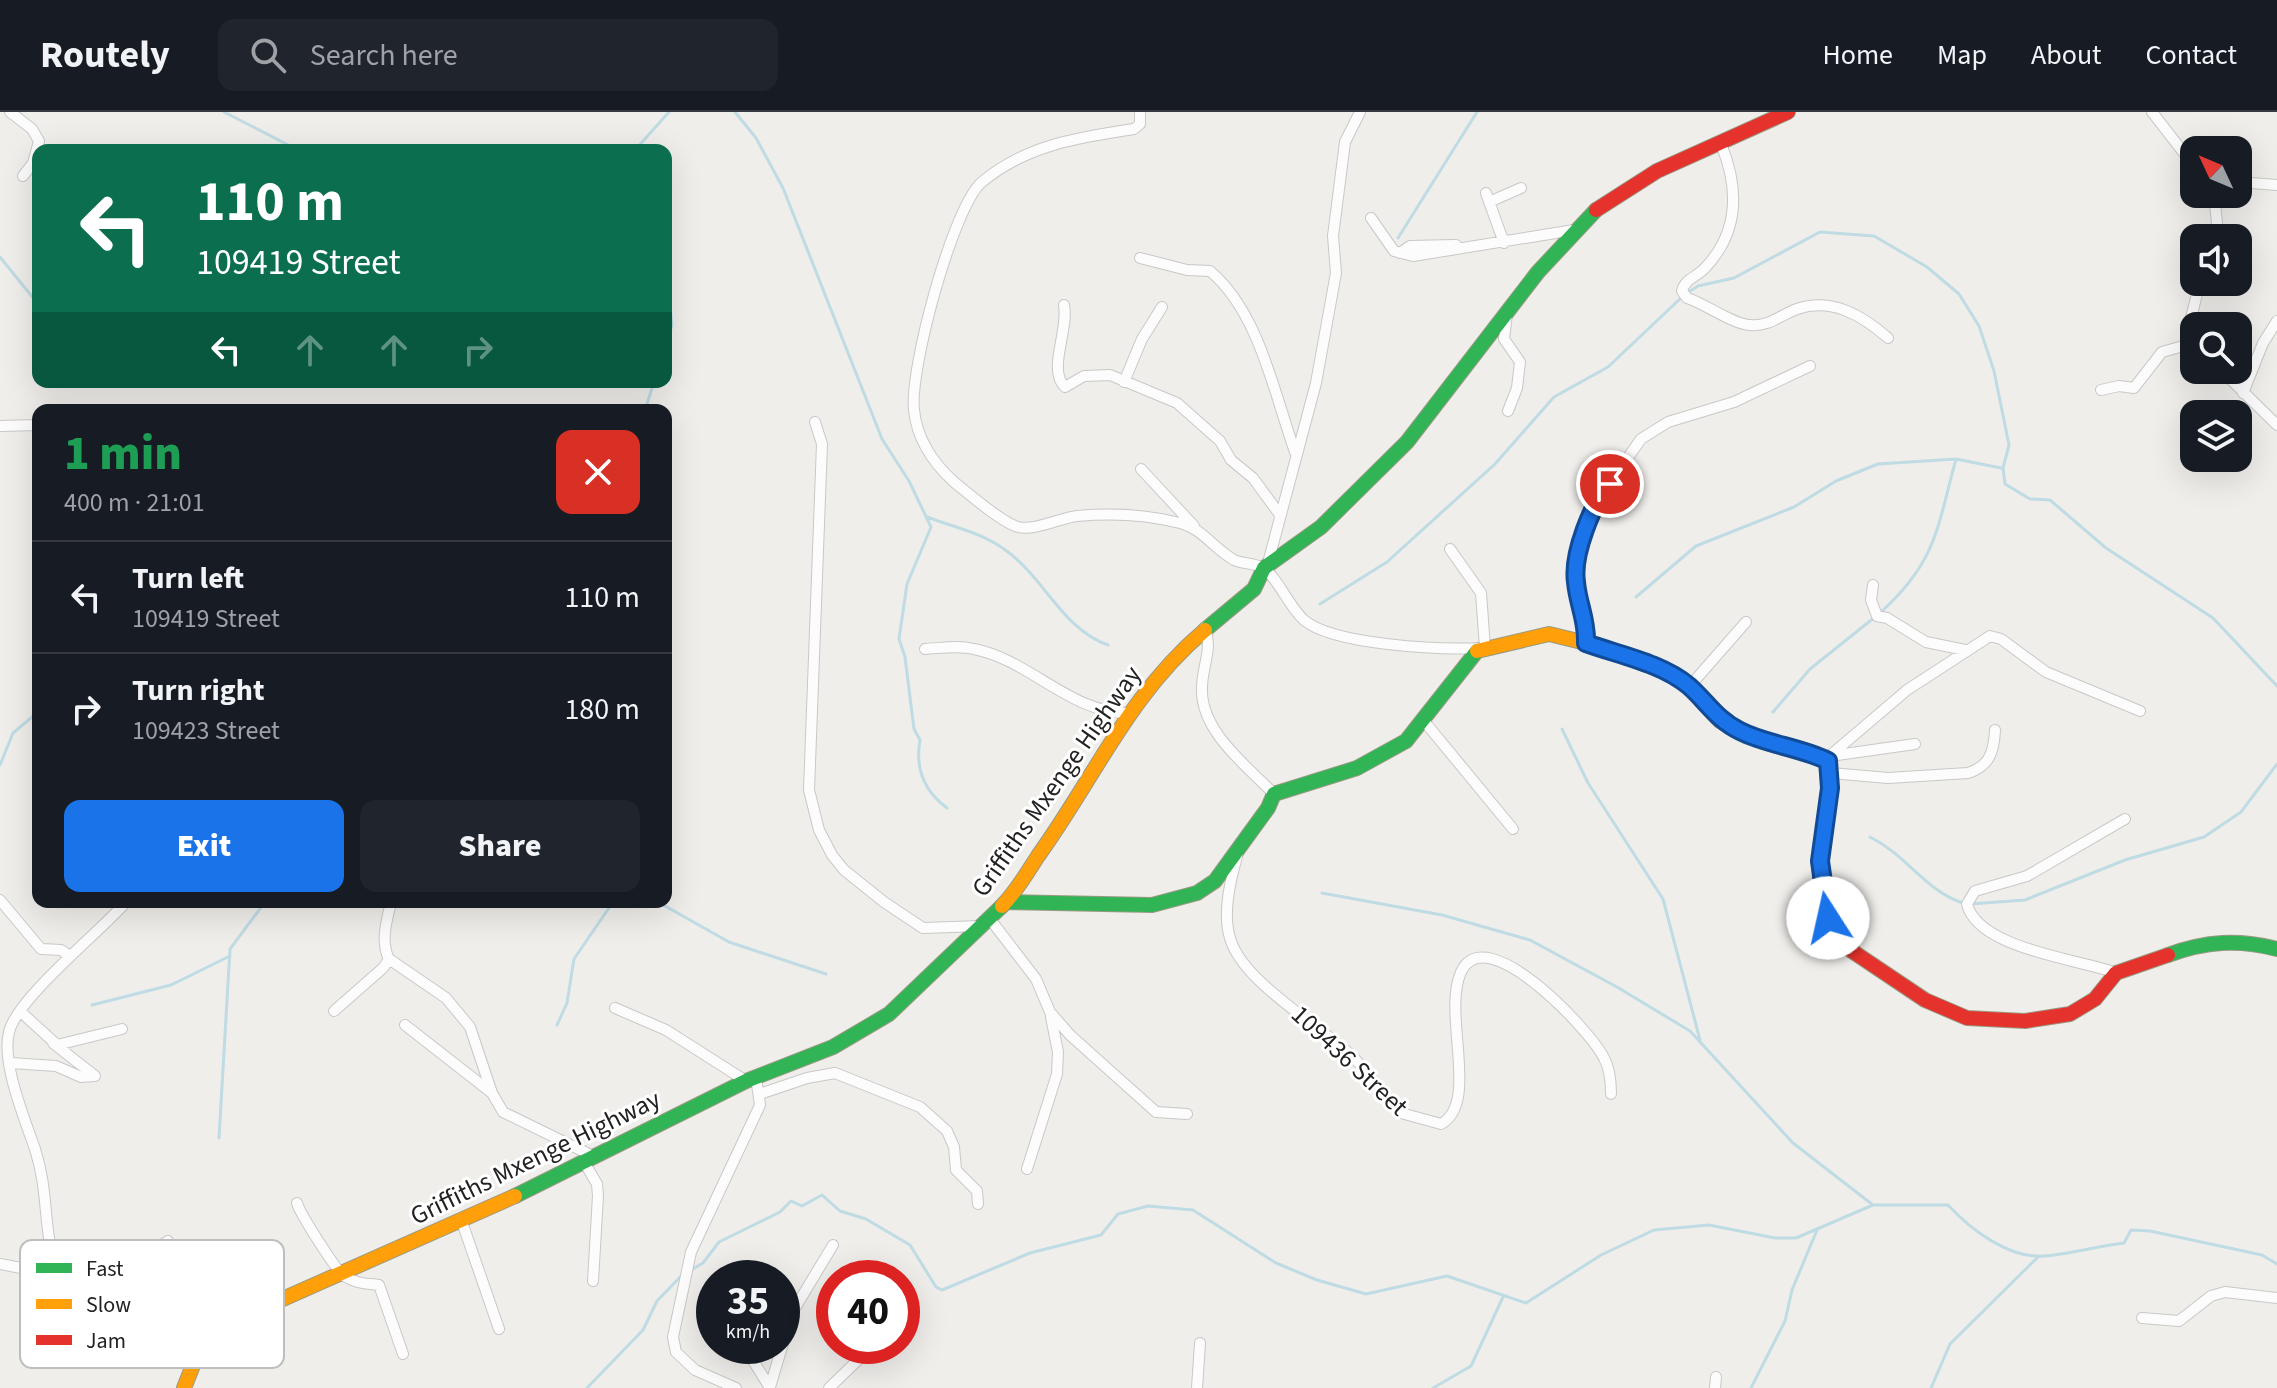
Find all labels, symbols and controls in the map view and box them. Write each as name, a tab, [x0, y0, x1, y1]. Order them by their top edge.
search box	[218, 19, 778, 91]
text: Routely	[40, 28, 170, 82]
icon: search	[246, 33, 290, 77]
text: Search here	[310, 34, 458, 77]
text: Home	[1822, 35, 1893, 75]
text: Map	[1937, 35, 1987, 75]
text: About	[2031, 35, 2102, 75]
text: Contact	[2146, 35, 2237, 75]
north arrow	[2180, 136, 2252, 208]
map controls	[2180, 136, 2252, 472]
text: 110 m	[196, 163, 344, 242]
icon: left	[64, 176, 168, 280]
button: sound	[2180, 224, 2252, 296]
text: 109419 Street	[196, 237, 401, 288]
button: search	[2180, 312, 2252, 384]
icon: left	[204, 328, 248, 372]
icon: ahead	[288, 328, 332, 372]
icon: ahead	[372, 328, 416, 372]
icon: right	[456, 328, 500, 372]
button: layers	[2180, 400, 2252, 472]
text: 1 min	[64, 420, 182, 488]
button: close	[556, 430, 640, 514]
pin	[1576, 450, 1644, 518]
icon: arrive	[1588, 462, 1632, 506]
text: 400 m · 21:01	[64, 484, 205, 521]
text: Turn left	[132, 557, 244, 600]
icon: left	[64, 575, 108, 619]
text: 110 m	[564, 576, 640, 619]
text: 109419 Street	[132, 600, 280, 637]
street label: Griffiths Mxenge Highway	[963, 658, 1150, 904]
text: Turn right	[132, 669, 264, 712]
icon: right	[64, 687, 108, 731]
text: 180 m	[564, 688, 640, 731]
text: 109423 Street	[132, 712, 280, 749]
button: Exit	[64, 800, 344, 892]
button: Share	[360, 800, 640, 892]
position arrow	[1786, 876, 1870, 960]
street label: 109436 Street	[1283, 996, 1417, 1124]
street label: Griffiths Mxenge Highway	[404, 1081, 667, 1234]
legend	[20, 1240, 284, 1368]
text: Fast	[86, 1253, 124, 1285]
speed limit sign: 40	[816, 1260, 920, 1364]
text: 35	[727, 1273, 769, 1330]
text: Slow	[86, 1289, 131, 1321]
text: km/h	[726, 1318, 770, 1346]
text: Jam	[86, 1325, 126, 1357]

